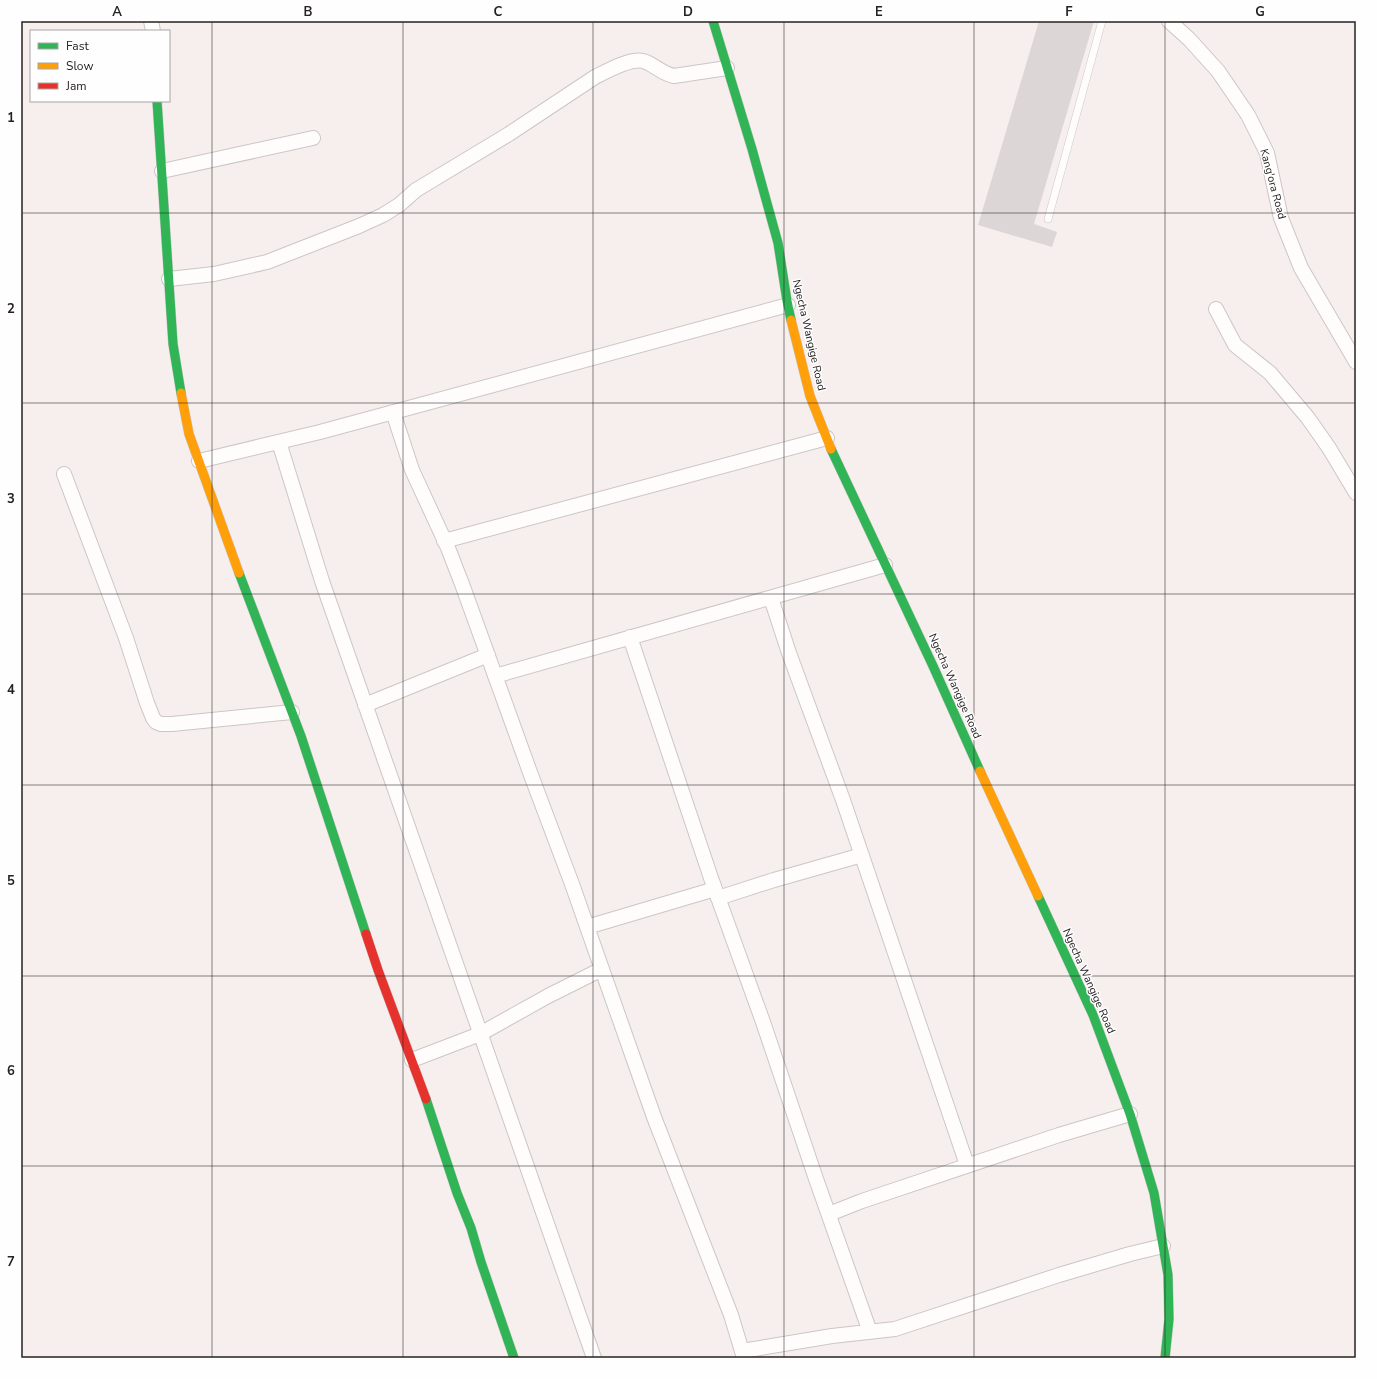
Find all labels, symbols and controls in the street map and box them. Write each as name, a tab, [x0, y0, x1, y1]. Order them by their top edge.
text: A	[112, 3, 122, 21]
text: B	[304, 3, 313, 21]
text: C	[494, 3, 503, 21]
text: D	[683, 3, 693, 21]
text: E	[875, 3, 883, 21]
text: F	[1065, 3, 1073, 21]
text: G	[1255, 3, 1265, 21]
legend	[30, 30, 170, 102]
text: Fast	[66, 38, 89, 54]
text: Slow	[66, 58, 94, 74]
text: Jam	[65, 78, 87, 94]
text: 1	[7, 109, 15, 127]
street label: Kang'ora Road	[1256, 147, 1290, 221]
street label: Ngecha Wangige Road	[789, 278, 829, 392]
text: 2	[7, 300, 15, 318]
text: 3	[7, 490, 15, 508]
street label: Ngecha Wangige Road	[925, 631, 985, 741]
text: 4	[7, 681, 15, 699]
text: 5	[7, 872, 15, 890]
street label: Ngecha Wangige Road	[1059, 926, 1119, 1036]
text: 6	[7, 1062, 15, 1080]
text: 7	[7, 1253, 15, 1271]

